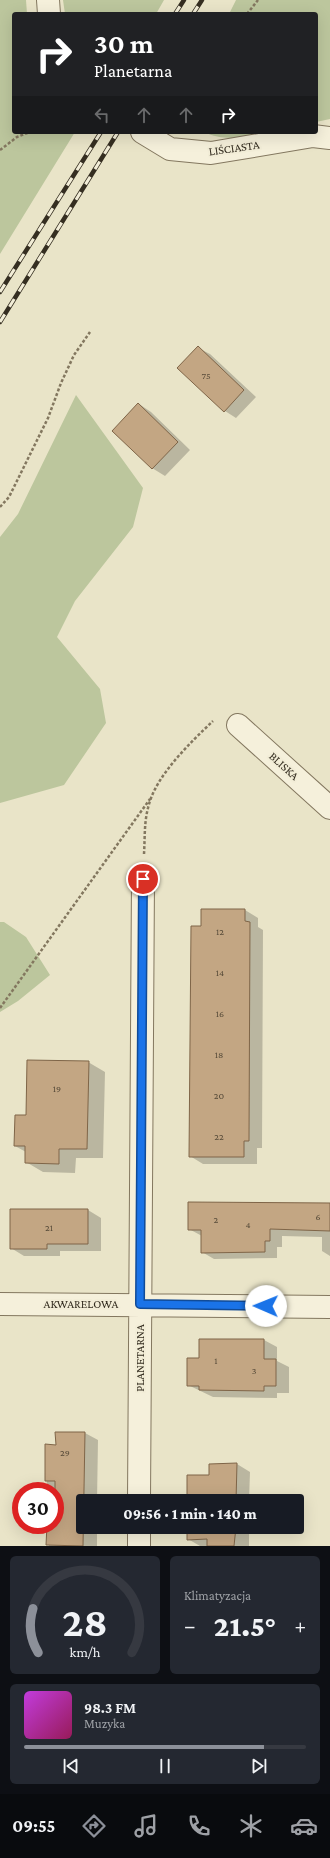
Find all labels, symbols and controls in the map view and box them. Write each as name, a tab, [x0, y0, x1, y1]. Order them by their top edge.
icon: right	[28, 28, 80, 80]
text: 30 m	[94, 28, 154, 59]
text: Planetarna	[94, 61, 172, 81]
icon: left	[91, 104, 113, 126]
icon: ahead	[133, 104, 155, 126]
icon: ahead	[175, 104, 197, 126]
icon: right	[217, 104, 239, 126]
street label: LIŚCIASTA	[208, 137, 261, 158]
house number: 75	[201, 370, 211, 381]
street label: BLISKA	[266, 749, 302, 783]
pin	[126, 862, 160, 896]
icon: arrive	[132, 868, 154, 890]
house number: 12	[216, 926, 224, 937]
house number: 14	[216, 967, 224, 978]
house number: 16	[216, 1008, 224, 1019]
house number: 18	[215, 1049, 223, 1060]
house number: 19	[53, 1083, 61, 1094]
house number: 20	[214, 1090, 225, 1101]
house number: 22	[214, 1131, 224, 1142]
house number: 6	[315, 1211, 321, 1222]
house number: 2	[214, 1214, 219, 1225]
house number: 4	[245, 1219, 251, 1230]
house number: 21	[45, 1222, 53, 1233]
position arrow	[245, 1285, 287, 1327]
street label: AKWARELOWA	[44, 1297, 119, 1311]
street label: PLANETARNA	[133, 1324, 147, 1392]
house number: 1	[214, 1355, 218, 1366]
house number: 3	[252, 1365, 257, 1376]
house number: 29	[60, 1447, 70, 1458]
speed limit sign: 30	[12, 1482, 64, 1534]
text: 09:56 · 1 min · 140 m	[123, 1506, 257, 1522]
text: Klimatyzacja	[184, 1588, 251, 1603]
text: 28	[62, 1599, 108, 1645]
text: 21.5°	[214, 1609, 276, 1642]
text: −	[184, 1613, 196, 1638]
text: +	[294, 1613, 306, 1638]
text: km/h	[70, 1644, 101, 1660]
text: 98.3 FM	[84, 1700, 136, 1716]
text: Muzyka	[84, 1716, 125, 1731]
icon: previous	[60, 1755, 82, 1777]
icon: pause	[154, 1755, 176, 1777]
icon: next	[248, 1755, 270, 1777]
icon: directions	[80, 1812, 108, 1840]
icon: music	[132, 1812, 160, 1840]
icon: phone	[185, 1812, 213, 1840]
icon: climate	[237, 1812, 265, 1840]
icon: car	[290, 1812, 318, 1840]
text: 09:55	[12, 1816, 55, 1836]

